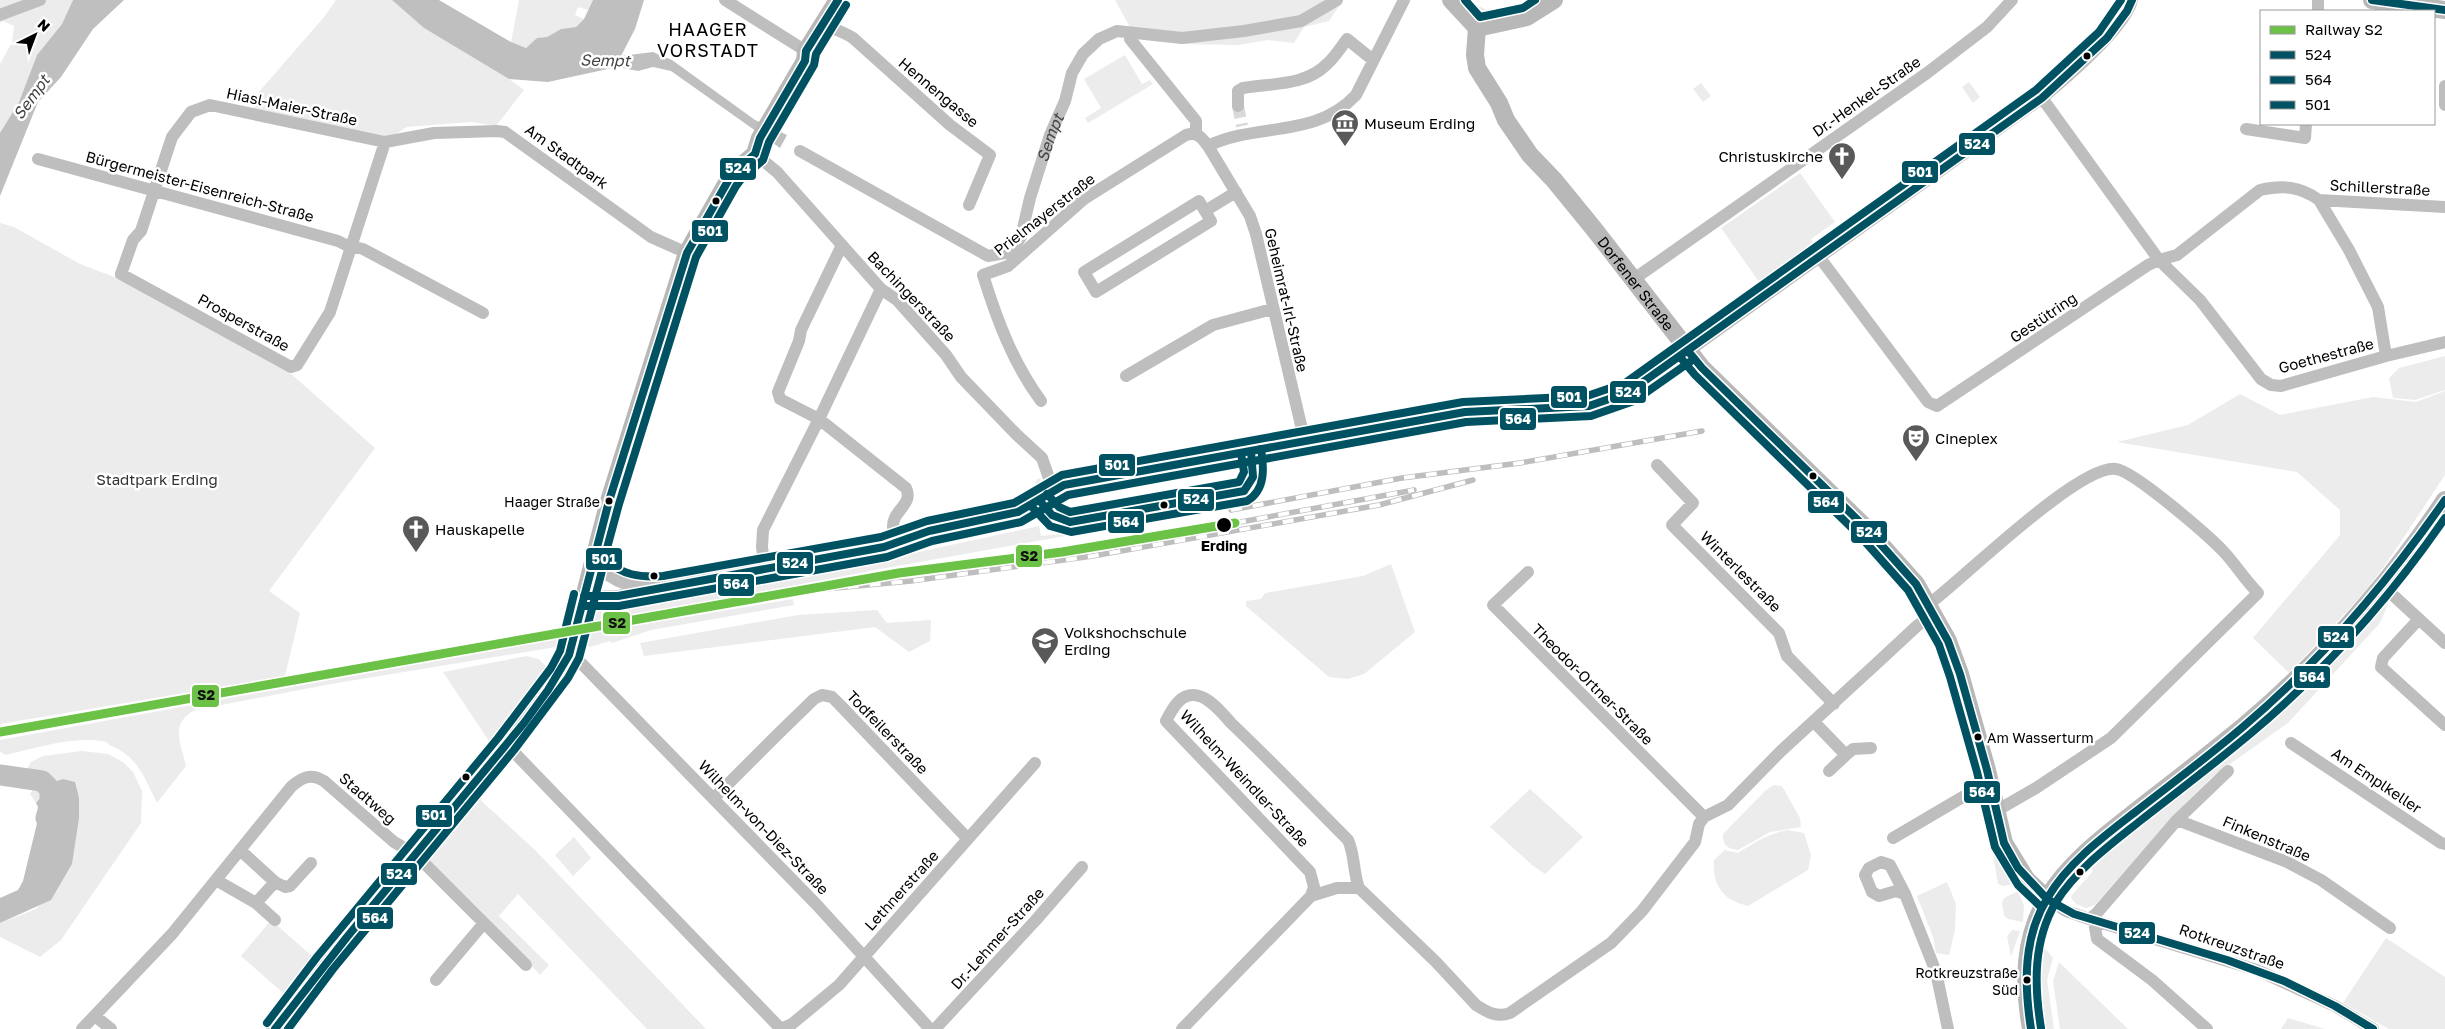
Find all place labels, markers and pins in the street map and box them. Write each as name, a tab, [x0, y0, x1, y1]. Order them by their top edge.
unlabelled marker	[2082, 51, 2092, 61]
museum icon: Museum Erding	[1330, 108, 1360, 147]
place label: Museum Erding	[1364, 114, 1475, 132]
church icon: Christuskirche	[1827, 141, 1857, 180]
place label: Christuskirche	[1718, 147, 1823, 165]
unlabelled marker	[711, 196, 721, 206]
theatre icon: Cineplex	[1901, 423, 1931, 462]
place label: Cineplex	[1935, 429, 1998, 447]
unlabelled marker	[1808, 471, 1818, 481]
place label: Haager Straße	[504, 493, 600, 510]
marker: Haager Straße	[604, 496, 614, 506]
unlabelled marker	[1159, 500, 1169, 510]
church icon: Hauskapelle	[401, 514, 431, 553]
marker: Erding	[1215, 516, 1233, 534]
place label: Hauskapelle	[435, 520, 525, 538]
place label: Erding	[1201, 536, 1247, 554]
unlabelled marker	[649, 571, 659, 581]
place label: Volkshochschule Erding	[1064, 623, 1187, 658]
school or university icon: Volkshochschule Erding	[1030, 626, 1060, 665]
place label: Am Wasserturm	[1987, 729, 2094, 746]
marker: Am Wasserturm	[1973, 732, 1983, 742]
unlabelled marker	[461, 772, 471, 782]
unlabelled marker	[2075, 867, 2085, 877]
place label: Rotkreuzstraße Süd	[1915, 964, 2018, 998]
marker: Rotkreuzstraße Süd	[2022, 975, 2032, 985]

